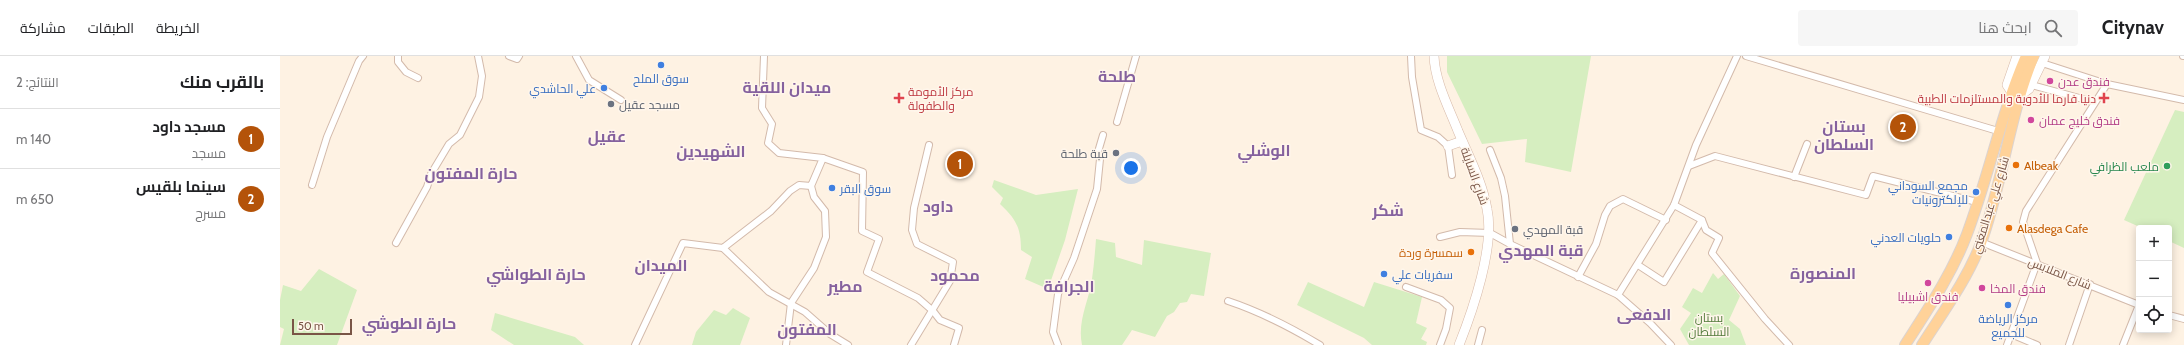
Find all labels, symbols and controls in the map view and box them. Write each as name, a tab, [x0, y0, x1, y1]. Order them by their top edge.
search box	[1798, 10, 2078, 46]
text: Citynav	[2102, 16, 2164, 39]
icon: search	[2042, 17, 2064, 39]
text: مشاركة	[20, 19, 66, 37]
text: الطبقات	[88, 19, 134, 37]
text: الخريطة	[156, 19, 200, 37]
text: ابحث هنا	[1978, 19, 2032, 37]
marker: سوق الملح	[656, 60, 666, 70]
district label: طلحة	[1098, 67, 1136, 86]
place label: سوق الملح	[633, 71, 689, 87]
text: بالقرب منك	[180, 72, 264, 92]
text: النتائج: 2	[16, 74, 59, 90]
place label: فندق عدن	[2058, 74, 2110, 89]
marker: فندق عدن	[2045, 76, 2055, 86]
district label: ميدان اللقية	[743, 78, 831, 97]
place label: علي الحاشدي	[529, 81, 596, 99]
marker: علي الحاشدي	[599, 83, 609, 93]
place label: مركز الأمومة والطفولة	[908, 84, 973, 113]
place label: دنيا فارما للأدوية والمستلزمات الطبية	[1918, 91, 2096, 106]
marker: مركز الأمومة والطفولة	[893, 92, 905, 104]
marker: دنيا فارما للأدوية والمستلزمات الطبية	[2099, 93, 2109, 103]
place label: مسجد عقيل	[619, 97, 680, 112]
marker: مسجد عقيل	[606, 99, 616, 109]
pin: 2	[1890, 112, 1916, 142]
place label: فندق خليج عمان	[2039, 113, 2120, 129]
marker: فندق خليج عمان	[2026, 115, 2036, 125]
district label: بستان السلطان	[1814, 117, 1874, 154]
text: مسجد داود	[153, 118, 226, 136]
district label: عقيل	[588, 127, 626, 146]
text: 140 m	[16, 131, 51, 147]
text: 1	[249, 131, 253, 147]
district label: الوشلي	[1238, 141, 1290, 163]
district label: الشهيدين	[676, 142, 746, 161]
text: مسجد	[192, 145, 226, 161]
street label: شارع السايلة	[1457, 145, 1492, 207]
place label: قبة طلحة	[1061, 146, 1108, 161]
marker: قبة طلحة	[1111, 148, 1121, 158]
pin: 1	[947, 149, 973, 179]
street label: شارع علي عبدالمغني	[1968, 154, 2015, 256]
your location	[1121, 158, 1141, 178]
place label: Albeak	[2024, 158, 2059, 173]
place label: ملعب الظرافي	[2090, 159, 2159, 177]
marker: Albeak	[2011, 160, 2021, 170]
marker: ملعب الظرافي	[2162, 161, 2172, 171]
district label: حارة المفتون	[424, 164, 518, 183]
text: سينما بلقيس	[136, 178, 226, 196]
place label: مجمع السوداني للإلكترونيات	[1888, 178, 1968, 207]
place label: سوق البقر	[839, 181, 891, 196]
marker: سوق البقر	[827, 183, 837, 193]
marker: مجمع السوداني للإلكترونيات	[1971, 187, 1981, 197]
text: 650 m	[16, 191, 54, 207]
text: 2	[248, 191, 254, 207]
district label: داود	[923, 197, 953, 216]
district label: شكر	[1371, 201, 1404, 220]
text: مسرح	[195, 205, 226, 221]
place label: Alasdega Cafe	[2017, 221, 2088, 236]
place label: قبة المهدي	[1523, 222, 1583, 240]
marker: Alasdega Cafe	[2004, 223, 2014, 233]
marker: قبة المهدي	[1510, 224, 1520, 234]
map controls	[2136, 225, 2172, 333]
button: +	[2136, 225, 2172, 261]
place label: حلويات العدني	[1870, 230, 1941, 248]
marker: حلويات العدني	[1944, 232, 1954, 242]
district label: قبة المهدي	[1498, 241, 1584, 263]
place label: سمسرة وردة	[1399, 245, 1463, 260]
marker: سمسرة وردة	[1466, 247, 1476, 257]
street label: شارع الملابس	[2026, 254, 2094, 293]
district label: الميدان	[635, 256, 687, 275]
button: −	[2136, 261, 2172, 297]
district label: المنصورة	[1790, 264, 1856, 283]
district label: حارة الطواشي	[486, 265, 586, 287]
district label: محمود	[930, 266, 980, 285]
place label: سفريات علي	[1392, 267, 1453, 285]
marker: سفريات علي	[1379, 269, 1389, 279]
district label: مطير	[826, 277, 863, 296]
district label: الجرافة	[1044, 277, 1094, 296]
marker: فندق اشبيليا	[1923, 278, 1933, 288]
place label: فندق المخا	[1990, 281, 2046, 296]
marker: فندق المخا	[1977, 283, 1987, 293]
place label: فندق اشبيليا	[1897, 289, 1959, 304]
button: locate	[2136, 297, 2172, 333]
marker: مركز الرياضة للجميع	[2003, 300, 2013, 310]
district label: الدفعى	[1617, 305, 1671, 324]
park label: بستان السلطان	[1688, 310, 1730, 339]
place label: مركز الرياضة للجميع	[1978, 311, 2038, 341]
district label: حارة الطوشي	[362, 314, 456, 336]
scale bar	[292, 317, 352, 336]
text: 50 m	[298, 319, 324, 333]
district label: المفتون	[777, 320, 837, 339]

